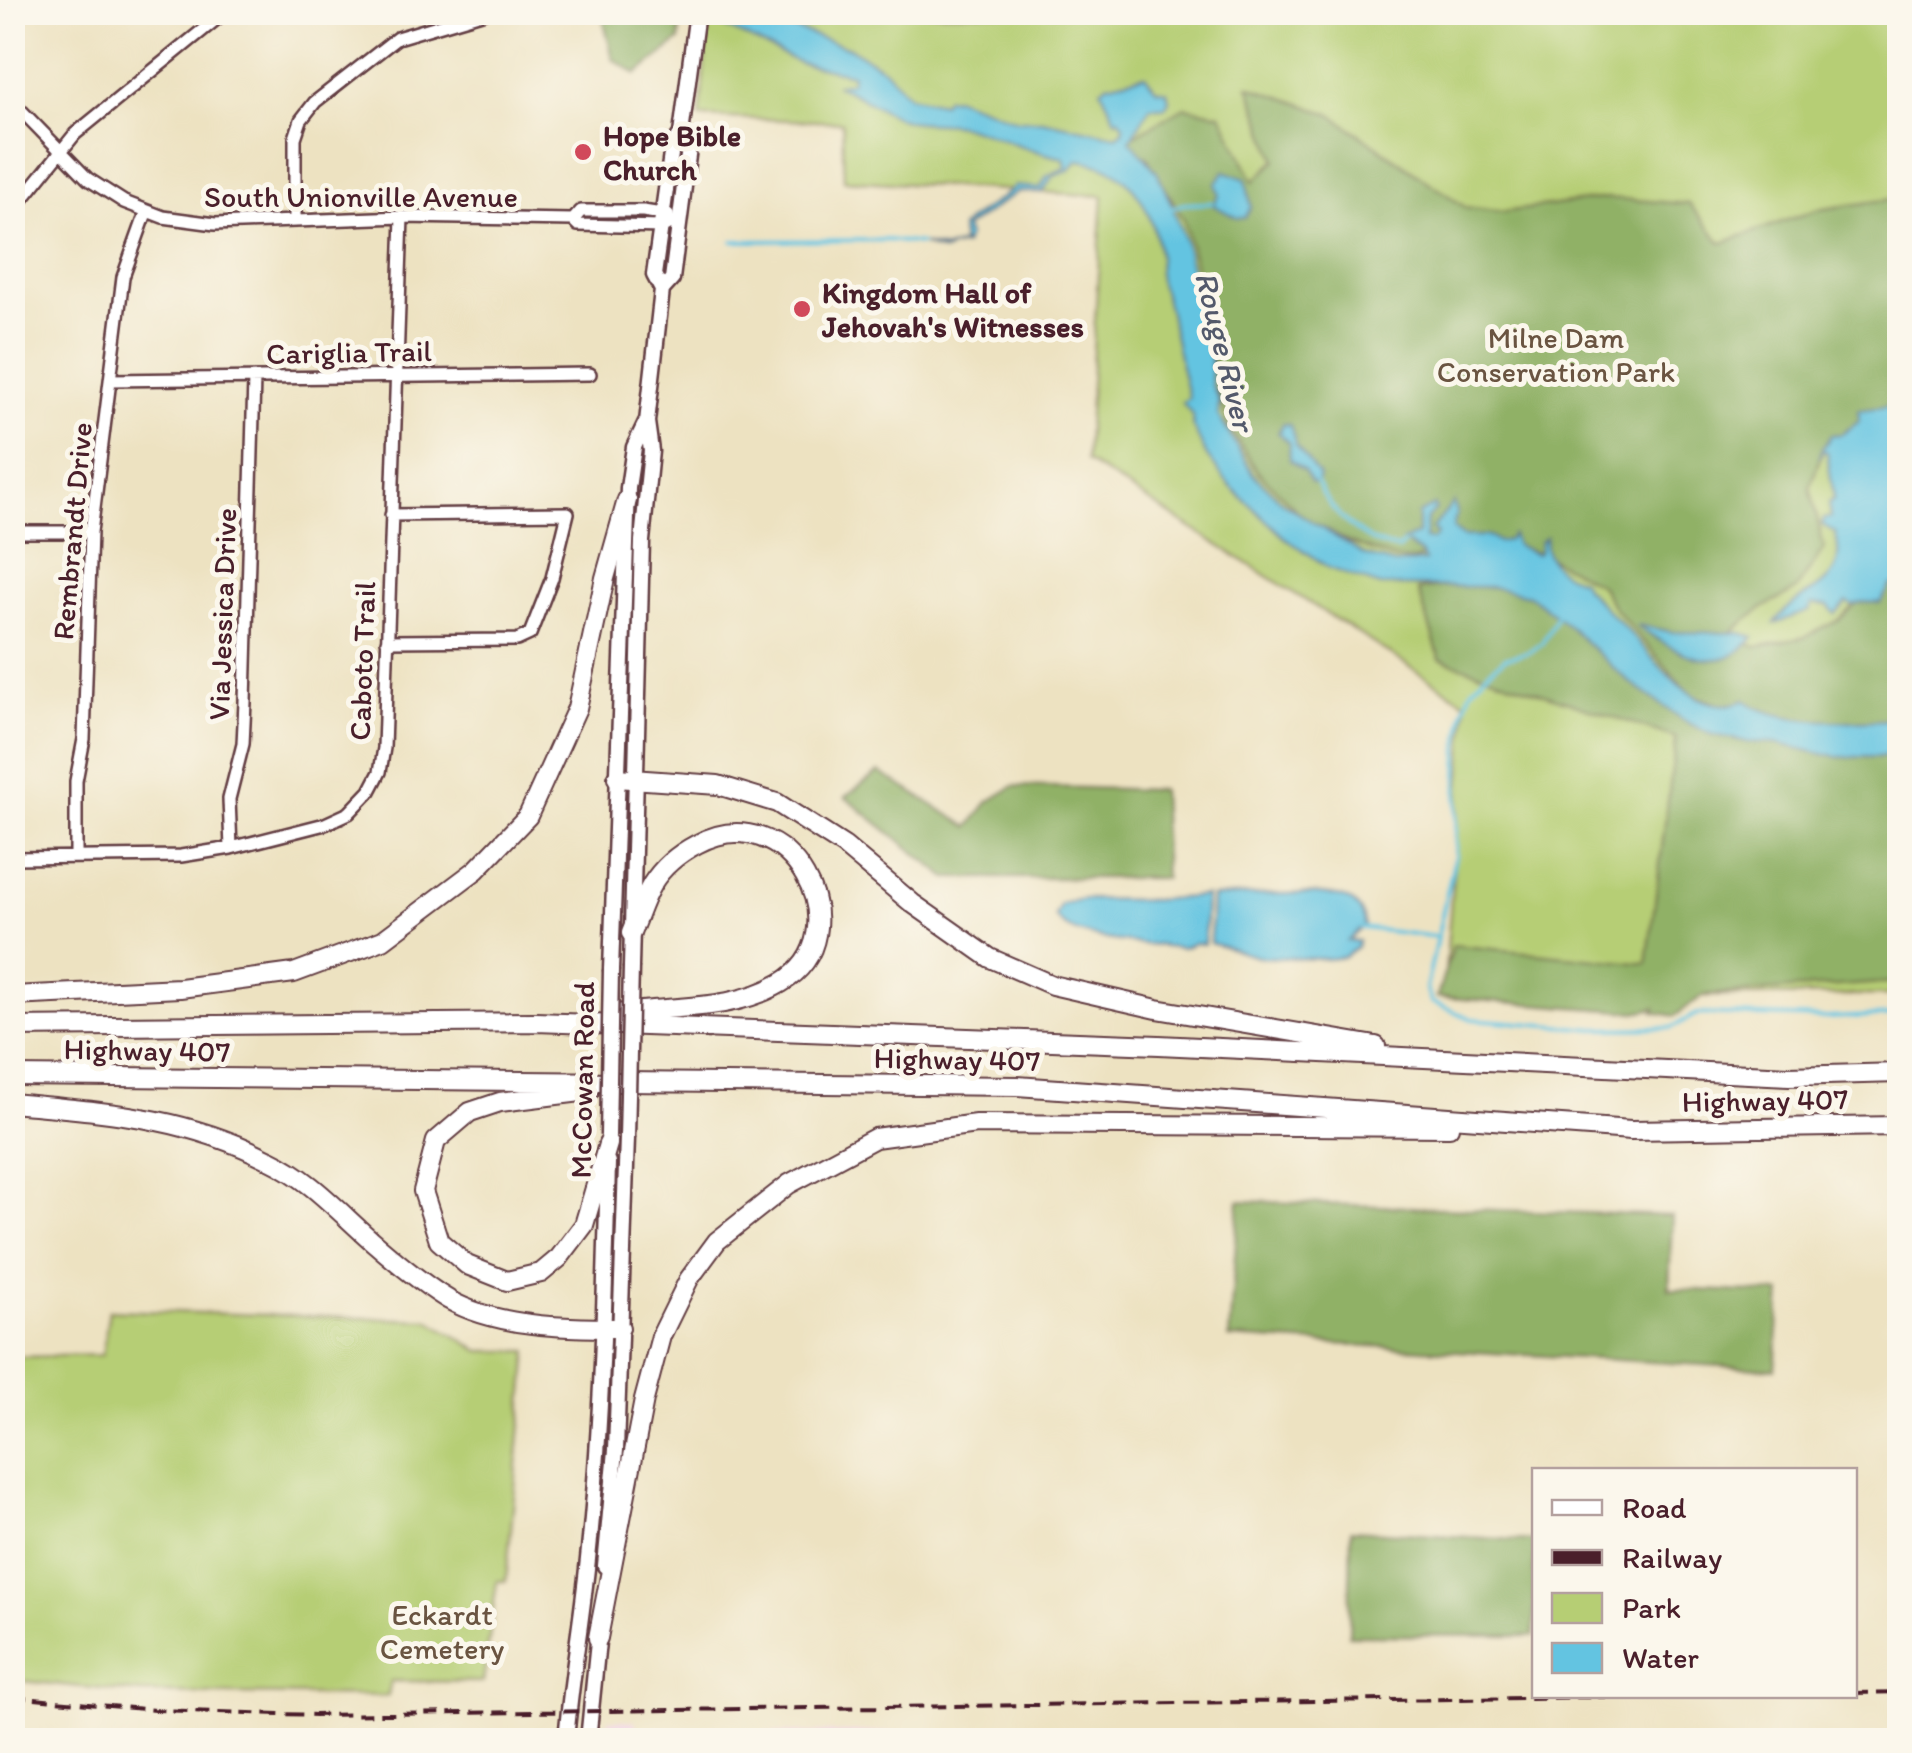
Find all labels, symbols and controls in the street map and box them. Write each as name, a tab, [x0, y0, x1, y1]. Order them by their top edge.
place label: Hope Bible Church	[603, 117, 741, 188]
marker: Hope Bible Church	[572, 141, 594, 163]
street label: South Unionville Avenue	[204, 178, 518, 215]
water label: Rouge River	[1187, 267, 1264, 438]
place label: Kingdom Hall of Jehovah's Witnesses	[821, 274, 1084, 345]
marker: Kingdom Hall of Jehovah's Witnesses	[791, 298, 813, 320]
park label: Milne Dam Conservation Park	[1437, 319, 1675, 390]
street label: Cariglia Trail	[266, 332, 433, 372]
street label: Rembrandt Drive	[44, 421, 100, 641]
street label: Via Jessica Drive	[200, 507, 244, 721]
street label: Caboto Trail	[341, 580, 383, 741]
street label: McCowan Road	[562, 981, 602, 1179]
street label: Highway 407	[63, 1030, 231, 1070]
street label: Highway 407	[873, 1039, 1041, 1079]
street label: Highway 407	[1681, 1080, 1849, 1120]
legend	[1532, 1468, 1857, 1698]
text: Road	[1622, 1489, 1687, 1526]
text: Railway	[1622, 1539, 1722, 1576]
text: Park	[1622, 1589, 1681, 1626]
park label: Eckardt Cemetery	[380, 1596, 504, 1667]
text: Water	[1622, 1639, 1700, 1676]

